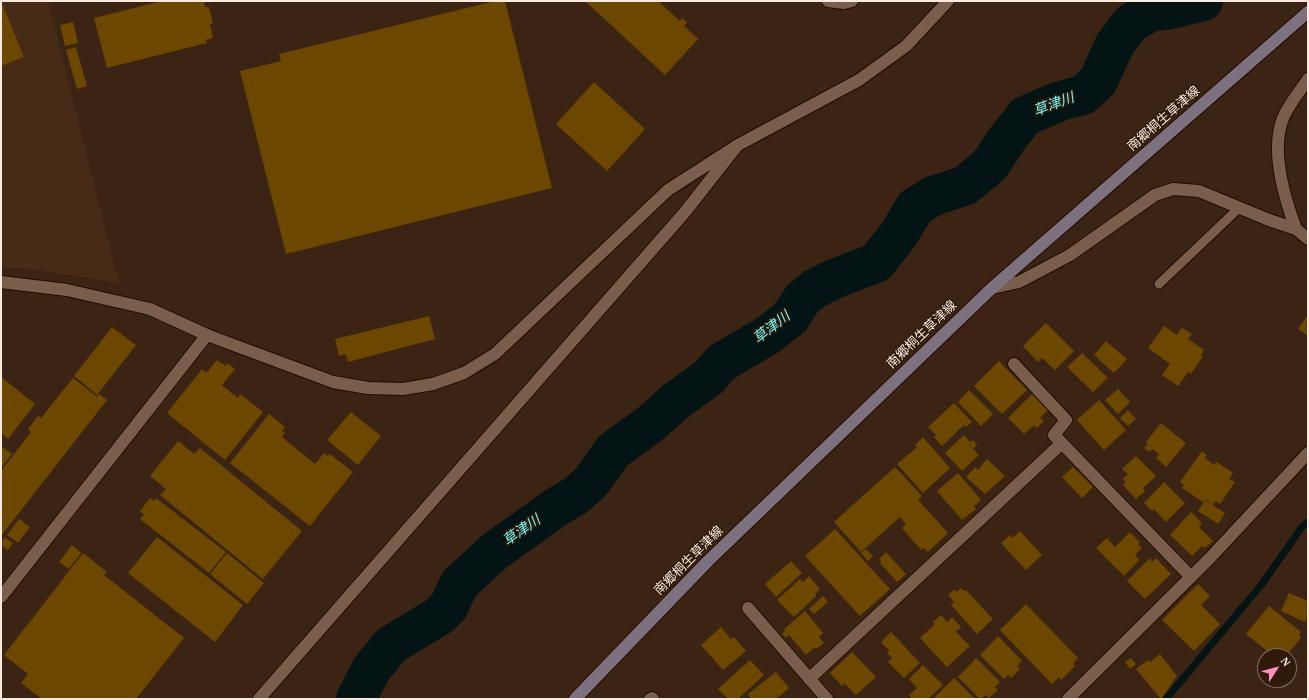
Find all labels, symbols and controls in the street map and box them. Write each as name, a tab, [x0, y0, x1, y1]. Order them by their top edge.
street label: 南郷桐生草津線	[1125, 83, 1203, 155]
water label: 草津川	[1031, 90, 1077, 120]
street label: 南郷桐生草津線	[884, 298, 960, 372]
water label: 草津川	[750, 308, 794, 348]
water label: 草津川	[500, 512, 544, 550]
street label: 南郷桐生草津線	[651, 523, 727, 599]
north arrow	[1257, 648, 1297, 688]
text: N	[1279, 655, 1293, 668]

